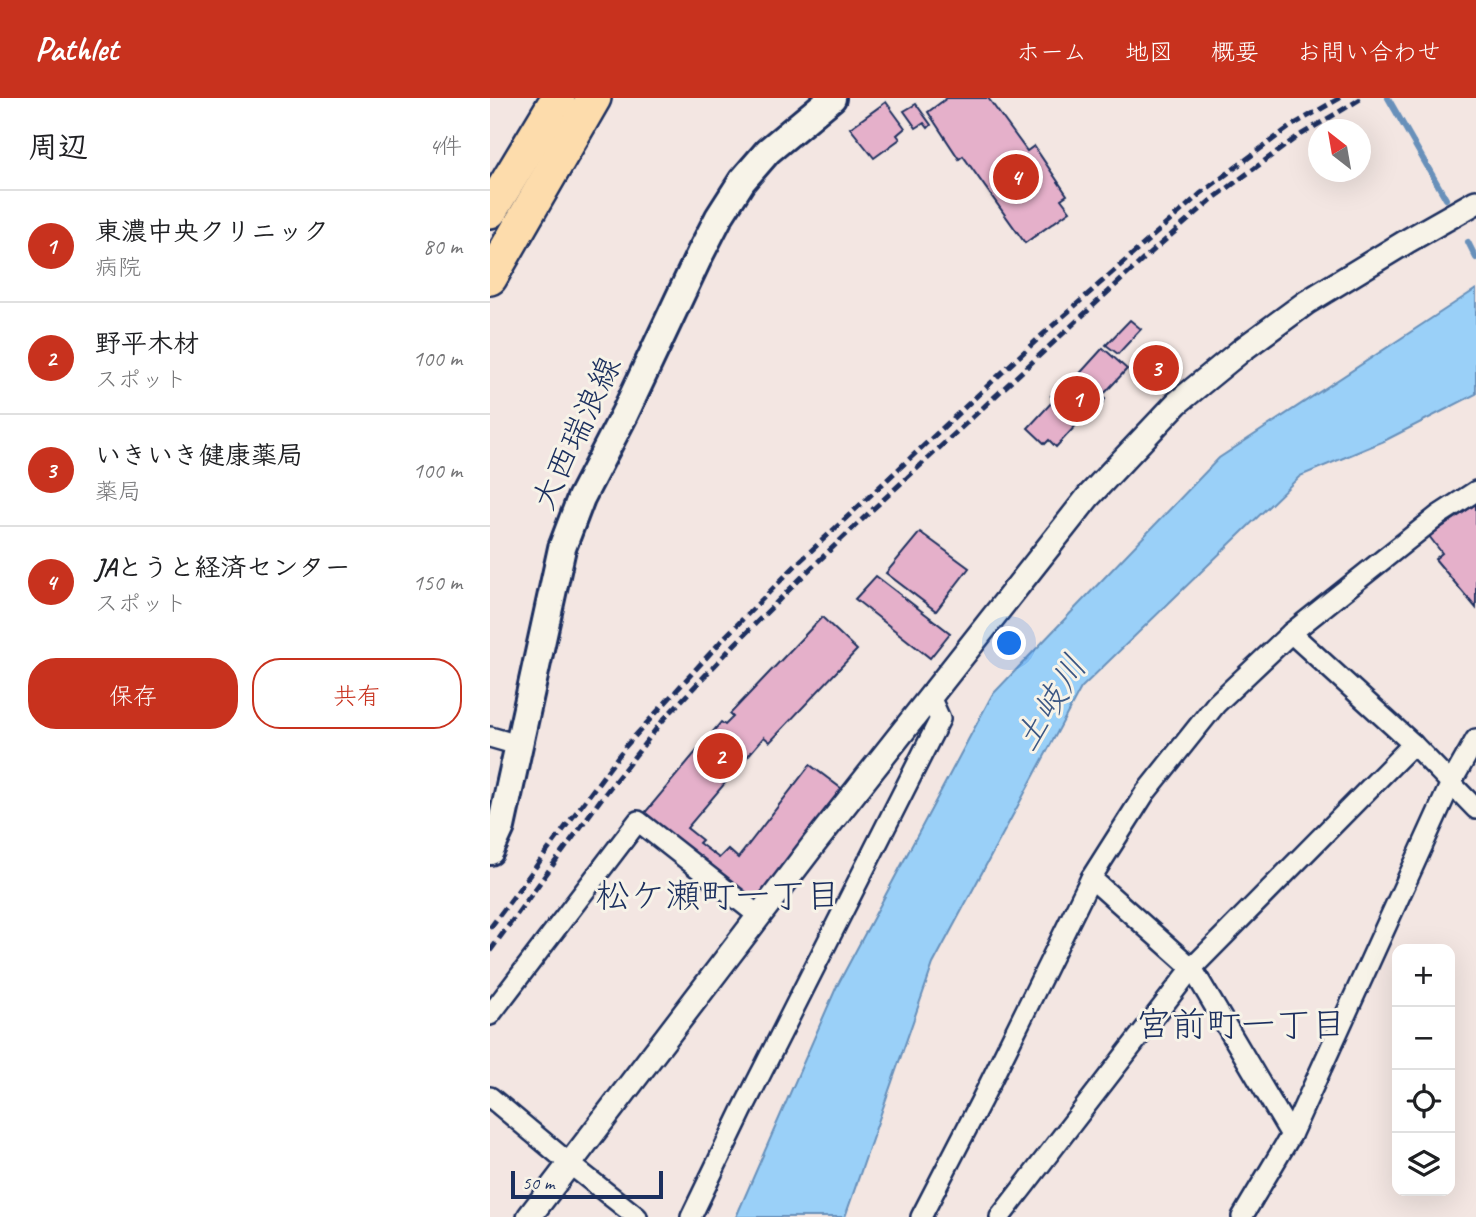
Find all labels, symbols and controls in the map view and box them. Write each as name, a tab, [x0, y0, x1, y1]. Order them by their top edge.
text: Pathlet	[35, 28, 118, 70]
text: ホーム	[1016, 37, 1087, 67]
text: 地図	[1125, 37, 1173, 67]
text: 概要	[1211, 37, 1259, 67]
text: お問い合わせ	[1297, 37, 1441, 67]
north arrow	[1308, 119, 1371, 182]
text: 周辺	[28, 128, 88, 166]
text: 4件	[429, 132, 462, 161]
pin: 4	[993, 151, 1039, 203]
text: 東濃中央クリニック	[95, 215, 329, 248]
text: 1	[46, 232, 56, 261]
text: 80 m	[423, 232, 462, 261]
text: 病院	[95, 253, 141, 282]
text: 野平木材	[95, 327, 199, 360]
pin: 3	[1133, 342, 1179, 394]
text: 2	[46, 344, 56, 373]
text: 100 m	[413, 344, 462, 373]
street label: 大西瑞浪線	[522, 349, 630, 517]
text: スポット	[95, 365, 187, 394]
pin: 1	[1054, 373, 1100, 425]
text: いきいき健康薬局	[95, 439, 303, 472]
text: 3	[46, 456, 56, 485]
text: 100 m	[413, 456, 462, 485]
text: 薬局	[95, 477, 141, 506]
text: JAとうと経済センター	[95, 551, 350, 584]
text: 4	[46, 568, 56, 597]
text: 150 m	[413, 568, 462, 597]
text: スポット	[95, 589, 187, 618]
your location	[992, 626, 1026, 660]
water label: 土岐川	[1003, 647, 1097, 759]
button: 保存	[28, 658, 238, 729]
button: 共有	[252, 658, 462, 729]
pin: 2	[697, 730, 743, 782]
district label: 松ケ瀬町一丁目	[595, 873, 841, 918]
map controls	[1392, 944, 1455, 1196]
button: +	[1392, 944, 1455, 1007]
district label: 宮前町一丁目	[1136, 1002, 1346, 1047]
button: −	[1392, 1007, 1455, 1070]
button: locate	[1392, 1070, 1455, 1133]
button: layers	[1392, 1133, 1455, 1196]
scale bar	[511, 1168, 663, 1200]
text: 50 m	[522, 1171, 554, 1195]

